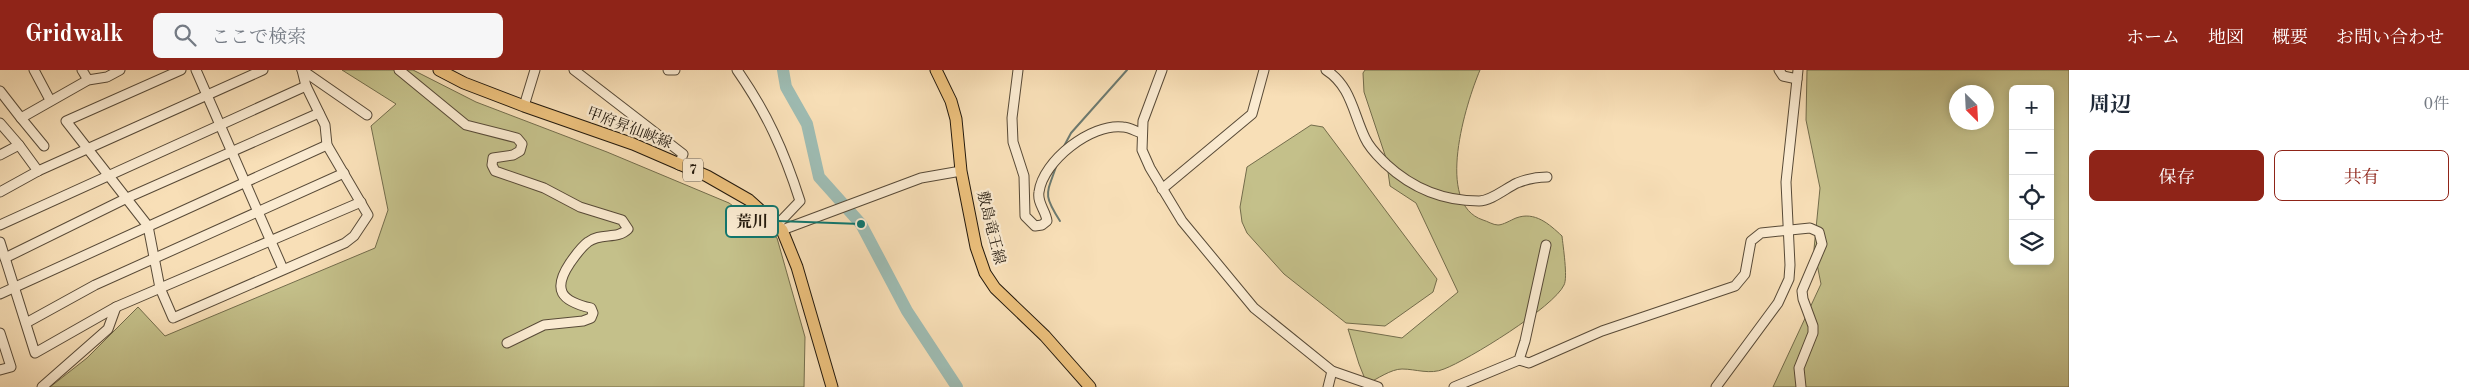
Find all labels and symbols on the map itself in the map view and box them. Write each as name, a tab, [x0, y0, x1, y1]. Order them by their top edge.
north arrow	[1949, 85, 1994, 130]
street label: 甲府昇仙峡線	[584, 104, 674, 152]
road number: 7	[683, 158, 703, 182]
street label: 敷島竜王線	[974, 189, 1008, 266]
callout: 荒川	[726, 206, 778, 237]
text: 荒川	[736, 213, 768, 231]

